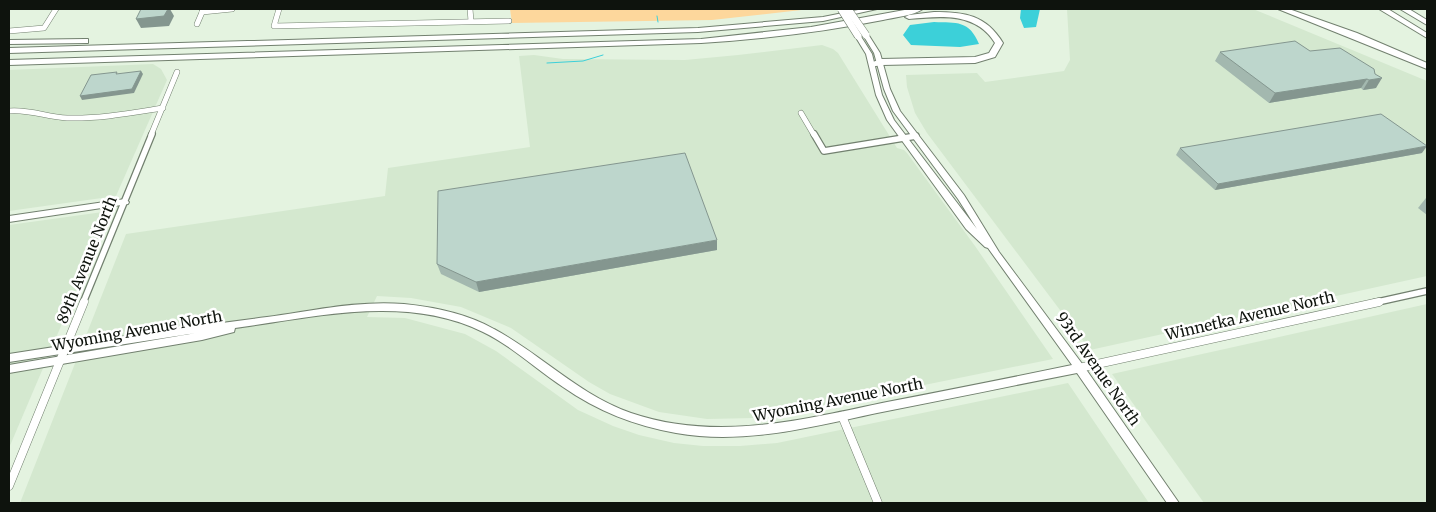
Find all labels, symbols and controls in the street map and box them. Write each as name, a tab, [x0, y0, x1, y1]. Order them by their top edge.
street label: 89th Avenue North	[52, 193, 121, 326]
street label: Winnetka Avenue North	[1162, 287, 1336, 344]
street label: Wyoming Avenue North	[49, 306, 224, 355]
street label: 93rd Avenue North	[1052, 308, 1145, 429]
street label: Wyoming Avenue North	[750, 374, 925, 426]

